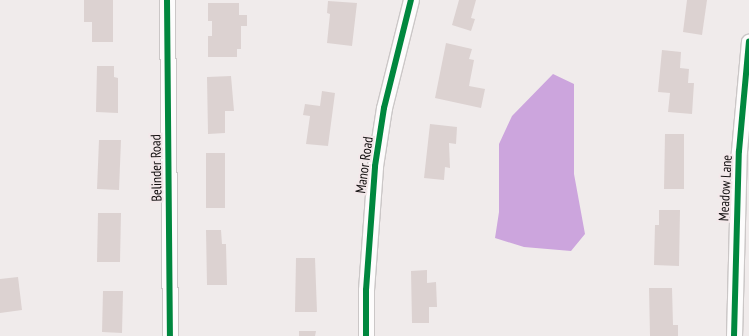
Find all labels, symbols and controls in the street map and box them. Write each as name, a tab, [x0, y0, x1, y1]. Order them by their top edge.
street label: Belinder Road	[147, 134, 165, 202]
street label: Manor Road	[352, 135, 376, 195]
street label: Meadow Lane	[715, 154, 735, 222]

